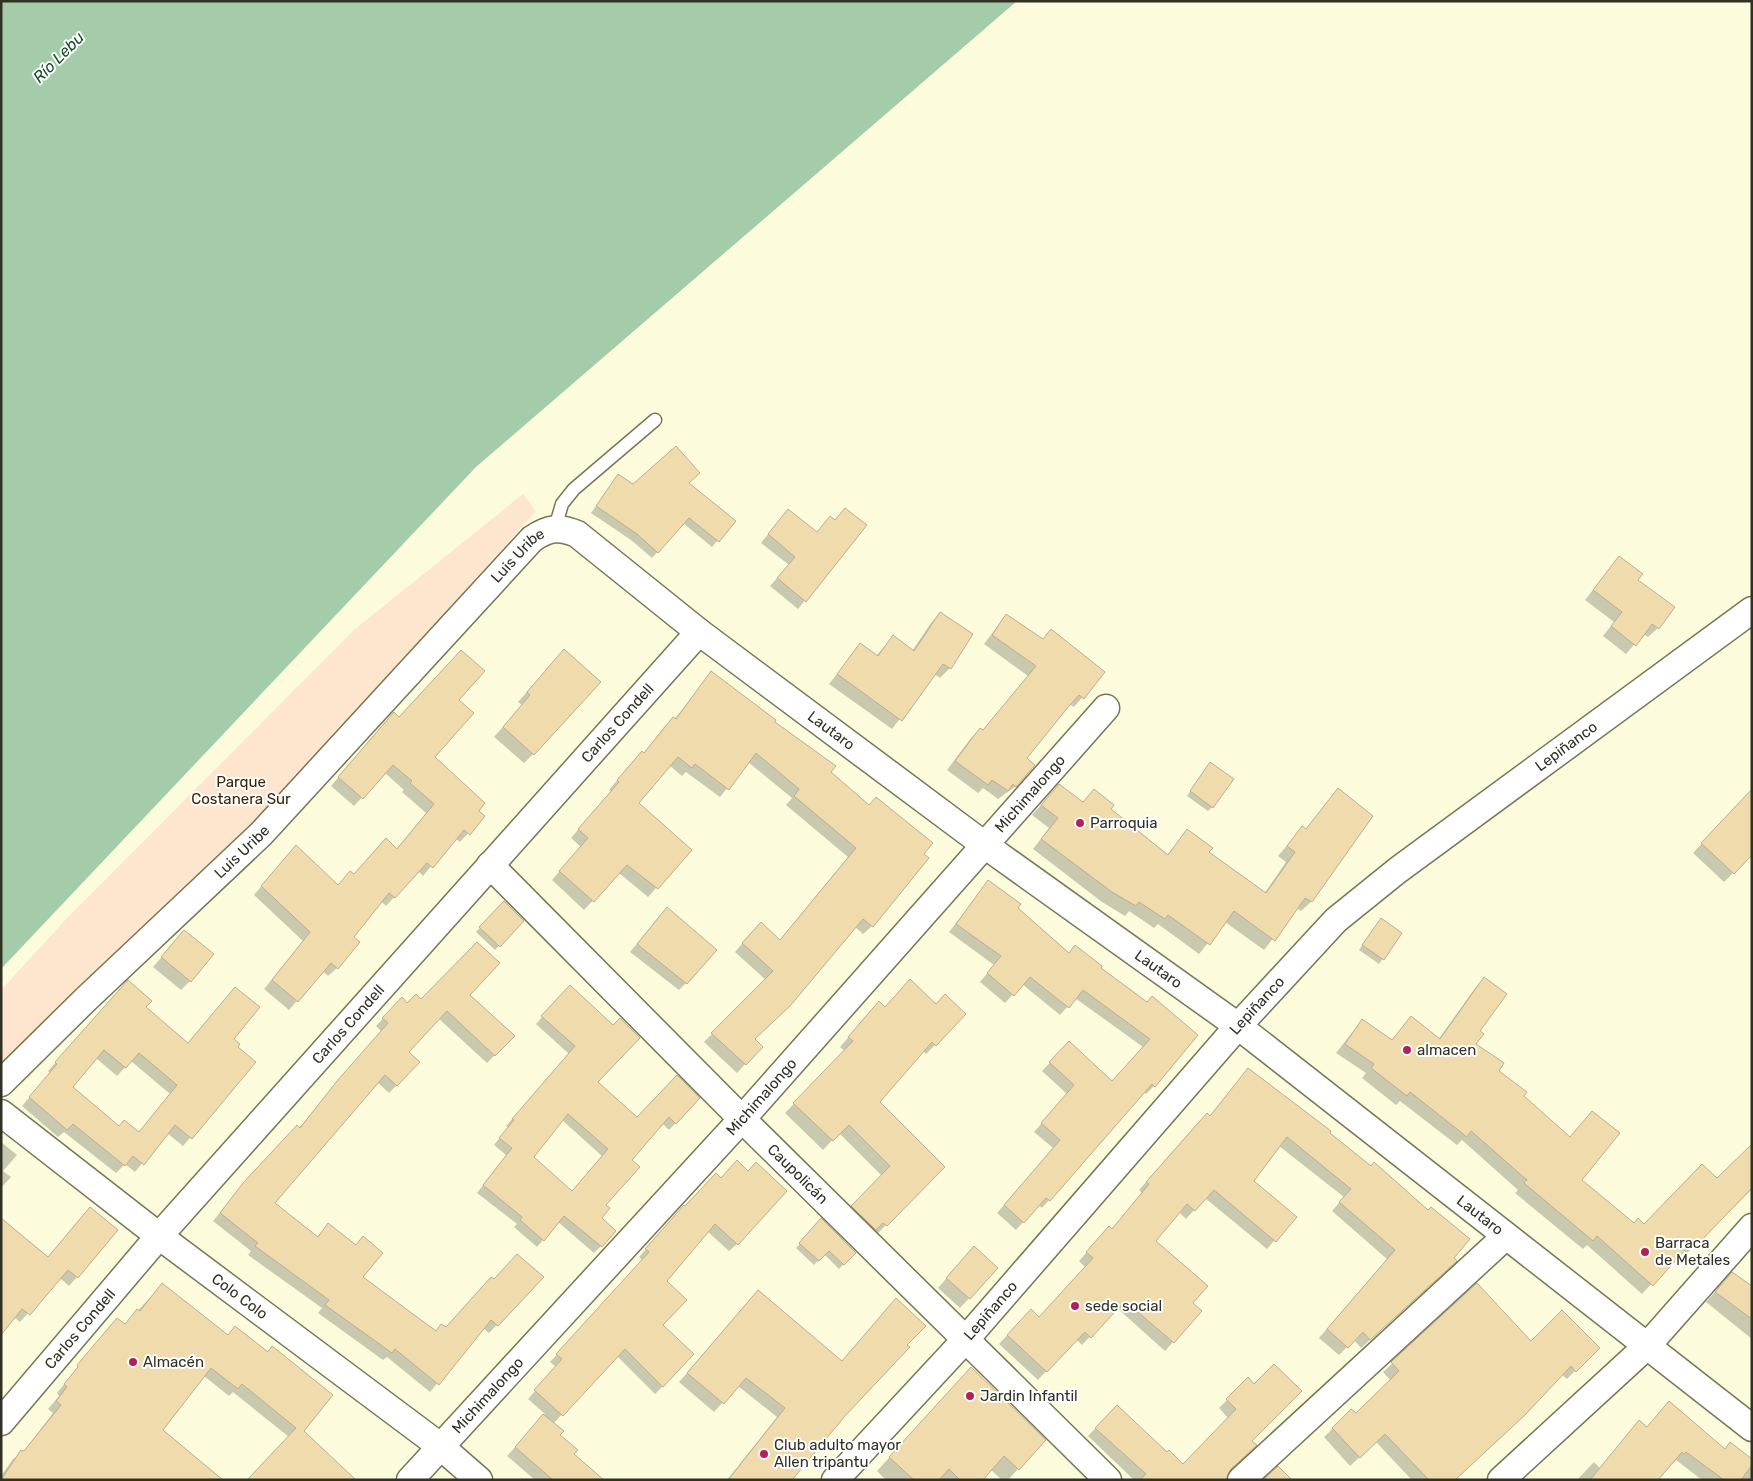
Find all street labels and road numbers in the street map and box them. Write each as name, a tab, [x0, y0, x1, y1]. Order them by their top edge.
street label: Luis Uribe	[487, 524, 548, 587]
street label: Carlos Condell	[577, 680, 658, 766]
street label: Lautaro	[804, 707, 858, 754]
street label: Lepiñanco	[1532, 718, 1601, 775]
street label: Michimalongo	[991, 751, 1069, 836]
street label: Luis Uribe	[211, 822, 274, 882]
street label: Lautaro	[1131, 946, 1186, 992]
street label: Lepiñanco	[1226, 973, 1288, 1038]
street label: Carlos Condell	[308, 981, 388, 1068]
street label: Michimalongo	[722, 1055, 801, 1139]
street label: Caupolicán	[764, 1140, 832, 1208]
street label: Lautaro	[1453, 1192, 1507, 1239]
street label: Colo Colo	[208, 1270, 271, 1323]
street label: Lepiñanco	[960, 1277, 1021, 1344]
street label: Carlos Condell	[41, 1285, 119, 1373]
street label: Michimalongo	[448, 1353, 527, 1437]

